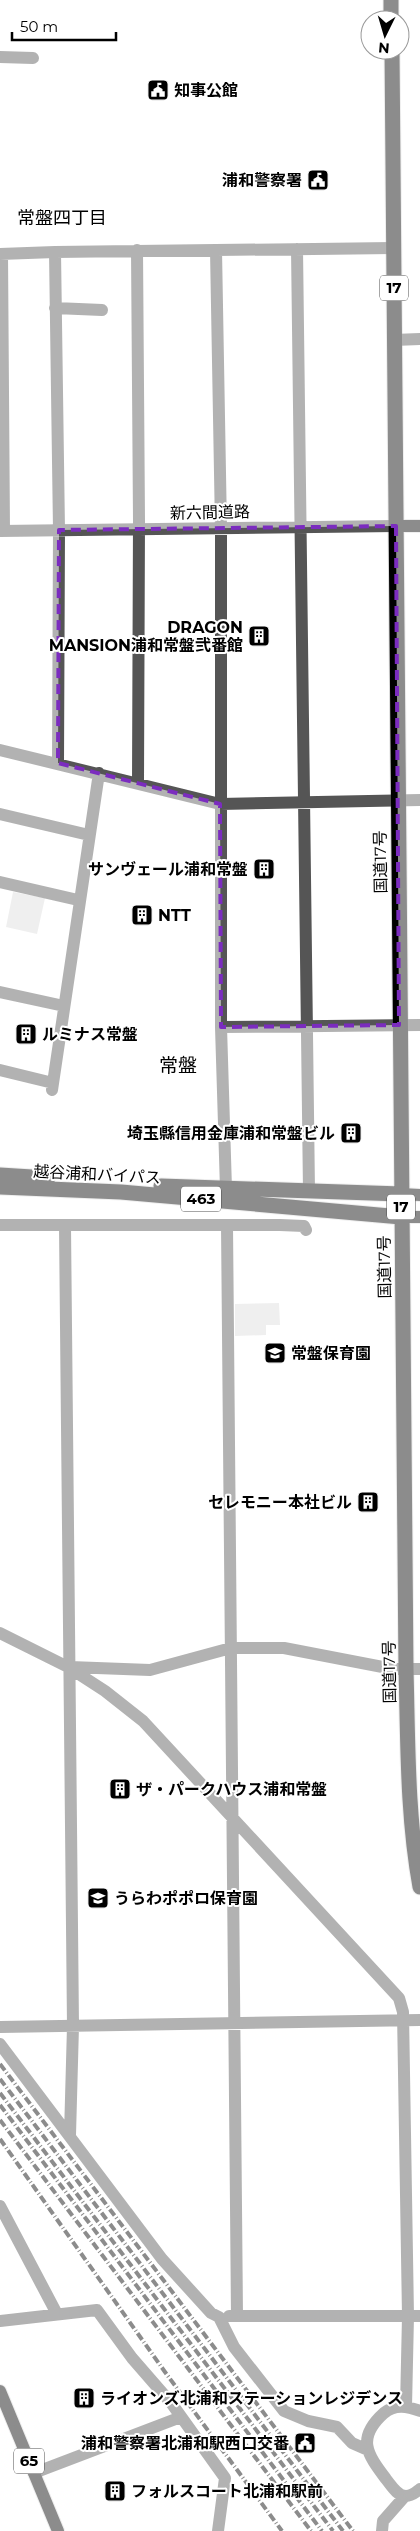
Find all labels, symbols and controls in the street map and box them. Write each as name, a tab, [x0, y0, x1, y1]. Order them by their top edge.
scale bar	[12, 10, 116, 42]
north arrow	[360, 10, 410, 60]
text: 50 m	[20, 17, 58, 36]
text: N	[377, 38, 390, 57]
public building icon: 知事公館	[146, 78, 170, 102]
place label: 知事公館	[174, 81, 238, 100]
public building icon: 浦和警察署	[306, 168, 330, 192]
place label: 浦和警察署	[222, 171, 302, 190]
district label: 常盤四丁目	[17, 207, 107, 229]
road number: 17	[380, 276, 408, 300]
street label: 新六間道路	[170, 502, 250, 523]
place label: DRAGON MANSION浦和常盤弐番館	[49, 618, 243, 655]
building icon: DRAGON MANSION浦和常盤弐番館	[247, 624, 271, 648]
street label: 国道17号	[370, 830, 391, 894]
building icon: サンヴェール浦和常盤	[252, 857, 276, 881]
place label: サンヴェール浦和常盤	[88, 860, 248, 879]
building icon: NTT	[130, 903, 154, 927]
place label: NTT	[158, 906, 191, 925]
building icon: ルミナス常盤	[14, 1022, 38, 1046]
place label: ルミナス常盤	[42, 1025, 138, 1044]
district label: 常盤	[159, 1054, 197, 1077]
building icon: 埼玉縣信用金庫浦和常盤ビル	[339, 1121, 363, 1145]
place label: 埼玉縣信用金庫浦和常盤ビル	[127, 1124, 335, 1143]
street label: 越谷浦和バイパス	[33, 1162, 161, 1187]
road number: 463	[181, 1186, 221, 1212]
road number: 17	[387, 1194, 415, 1220]
street label: 国道17号	[374, 1235, 395, 1299]
school or university icon: 常盤保育園	[263, 1341, 287, 1365]
place label: 常盤保育園	[291, 1344, 371, 1363]
building icon: セレモニー本社ビル	[356, 1490, 380, 1514]
place label: セレモニー本社ビル	[208, 1493, 352, 1512]
street label: 国道17号	[379, 1640, 400, 1704]
building icon: ザ・パークハウス浦和常盤	[108, 1777, 132, 1801]
place label: ザ・パークハウス浦和常盤	[136, 1780, 327, 1799]
school or university icon: うらわポポロ保育園	[86, 1886, 110, 1910]
place label: うらわポポロ保育園	[114, 1889, 258, 1908]
building icon: ライオンズ北浦和ステーションレジデンス	[72, 2386, 96, 2410]
place label: ライオンズ北浦和ステーションレジデンス	[100, 2389, 403, 2408]
public building icon: 浦和警察署北浦和駅西口交番	[293, 2431, 317, 2455]
place label: 浦和警察署北浦和駅西口交番	[81, 2434, 289, 2453]
road number: 65	[14, 2448, 44, 2474]
building icon: フォルスコート北浦和駅前	[103, 2479, 127, 2503]
place label: フォルスコート北浦和駅前	[131, 2482, 323, 2501]

